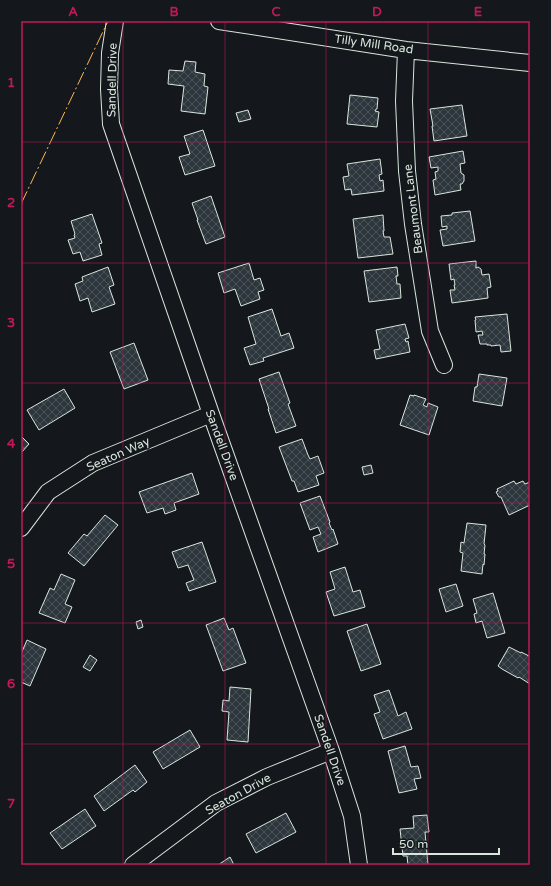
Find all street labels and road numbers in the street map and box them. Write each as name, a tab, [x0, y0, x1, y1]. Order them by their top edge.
street label: Tilly Mill Road	[334, 32, 414, 56]
street label: Sandell Drive	[104, 42, 120, 117]
street label: Beaumont Lane	[401, 163, 425, 255]
street label: Sandell Drive	[203, 408, 241, 483]
street label: Seaton Way	[84, 434, 152, 474]
street label: Sandell Drive	[311, 713, 349, 788]
street label: Seaton Drive	[203, 770, 273, 818]

